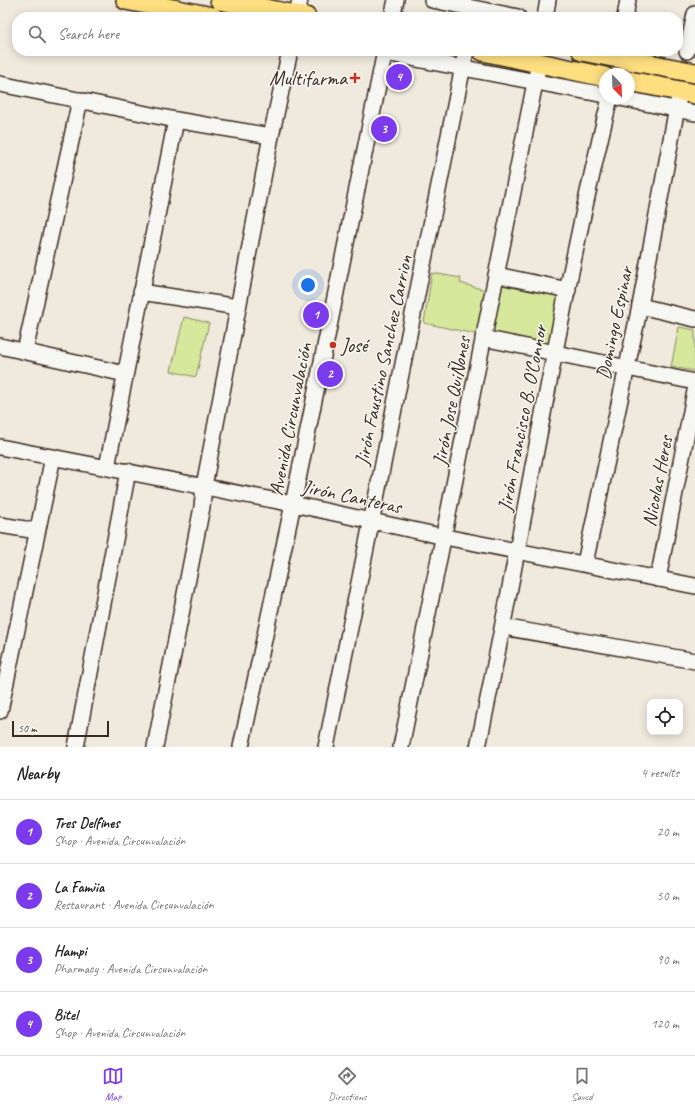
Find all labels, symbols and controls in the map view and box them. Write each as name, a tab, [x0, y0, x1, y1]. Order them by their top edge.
search box	[12, 12, 683, 56]
icon: search	[26, 23, 48, 45]
text: Search here	[58, 25, 119, 44]
pin: 4	[386, 62, 412, 92]
place label: Multifarma	[269, 66, 348, 91]
north arrow	[599, 68, 635, 104]
marker: Multifarma	[350, 73, 360, 83]
pin: 3	[371, 114, 397, 144]
street label: Jirón Faustino Sanchez Carrion	[349, 252, 418, 469]
street label: Domingo Espinar	[590, 263, 639, 382]
your location	[298, 275, 318, 295]
pin: 1	[303, 300, 329, 330]
street label: Jirón Francisco B. O'Connor	[492, 321, 553, 514]
street label: Jirón Jose QuiÑones	[427, 332, 477, 469]
place label: José	[340, 333, 371, 358]
street label: Avenida Circunvalación	[263, 340, 318, 497]
marker: José	[328, 340, 338, 350]
pin: 2	[317, 359, 343, 389]
street label: Nicolas Heres	[636, 432, 679, 529]
street label: Jirón Canteras	[299, 474, 406, 520]
map controls	[647, 699, 683, 735]
button: locate	[647, 699, 683, 735]
scale bar	[12, 719, 109, 738]
text: 50 m	[18, 721, 37, 735]
text: Nearby	[16, 763, 59, 784]
text: 4 results	[641, 765, 679, 781]
text: Tres Delfines	[54, 814, 119, 833]
text: 1	[26, 824, 32, 840]
text: 20 m	[657, 824, 679, 840]
text: Shop · Avenida Circunvalación	[54, 833, 185, 849]
text: La Famiia	[54, 878, 104, 897]
text: 2	[26, 888, 32, 904]
text: 50 m	[657, 888, 679, 904]
text: Restaurant · Avenida Circunvalación	[54, 897, 214, 913]
text: Hampi	[54, 942, 86, 961]
text: 3	[26, 952, 32, 968]
text: 90 m	[657, 952, 679, 968]
text: Pharmacy · Avenida Circunvalación	[54, 961, 207, 977]
text: Bitel	[54, 1006, 78, 1025]
text: 4	[26, 1016, 32, 1032]
text: 120 m	[651, 1016, 679, 1032]
text: Shop · Avenida Circunvalación	[54, 1025, 185, 1041]
tab: Map	[102, 1065, 124, 1103]
tab: Directions	[328, 1065, 367, 1103]
tab: Saved	[571, 1065, 593, 1103]

